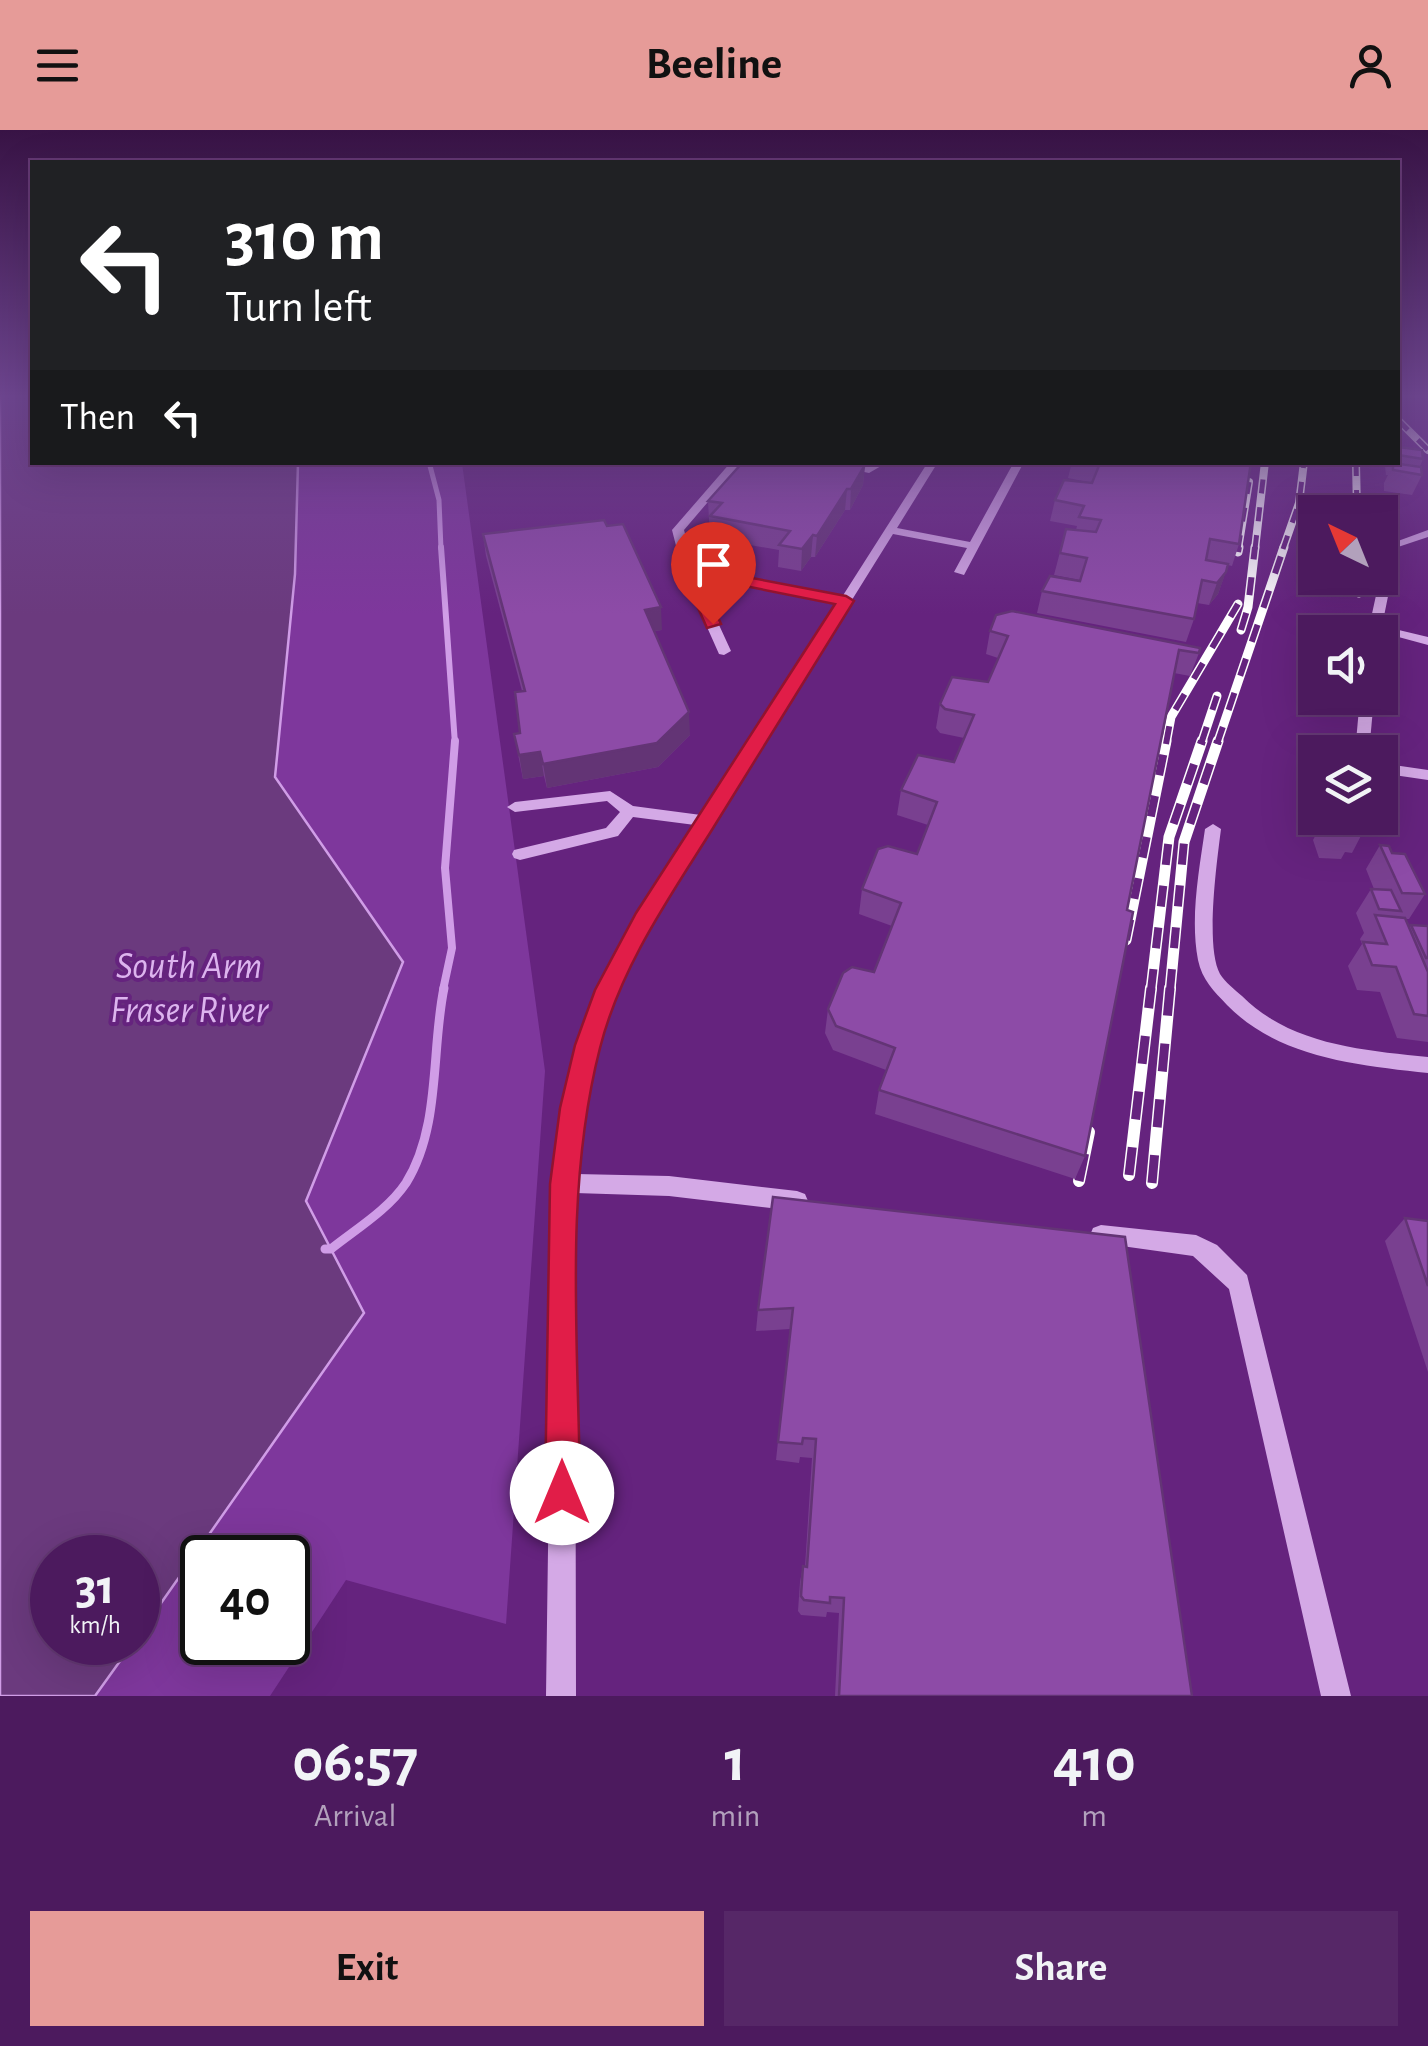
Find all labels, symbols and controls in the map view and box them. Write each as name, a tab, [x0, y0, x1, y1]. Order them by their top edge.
icon: menu	[30, 38, 85, 93]
icon: person	[1343, 38, 1398, 93]
text: Beeline	[646, 42, 782, 87]
icon: left	[60, 200, 190, 330]
text: 310 m	[225, 203, 384, 273]
text: Turn left	[225, 285, 372, 330]
icon: left	[155, 390, 210, 445]
text: Then	[60, 399, 135, 437]
north arrow	[1298, 495, 1398, 595]
map controls	[1298, 495, 1398, 835]
pin	[671, 522, 756, 625]
icon: arrive	[686, 537, 741, 592]
button: sound	[1298, 615, 1398, 715]
button: layers	[1298, 735, 1398, 835]
water label: South Arm Fraser River	[110, 948, 270, 1030]
position arrow	[510, 1441, 614, 1545]
speed limit sign: 40	[180, 1535, 310, 1665]
text: 31	[75, 1563, 115, 1613]
text: km/h	[69, 1613, 121, 1638]
text: 06:57	[292, 1732, 418, 1792]
text: 1	[725, 1732, 746, 1792]
text: 410	[1053, 1732, 1136, 1792]
text: Arrival	[314, 1800, 396, 1832]
text: min	[710, 1800, 760, 1832]
text: m	[1081, 1800, 1107, 1832]
button: Exit	[30, 1911, 704, 2026]
button: Share	[724, 1911, 1398, 2026]

